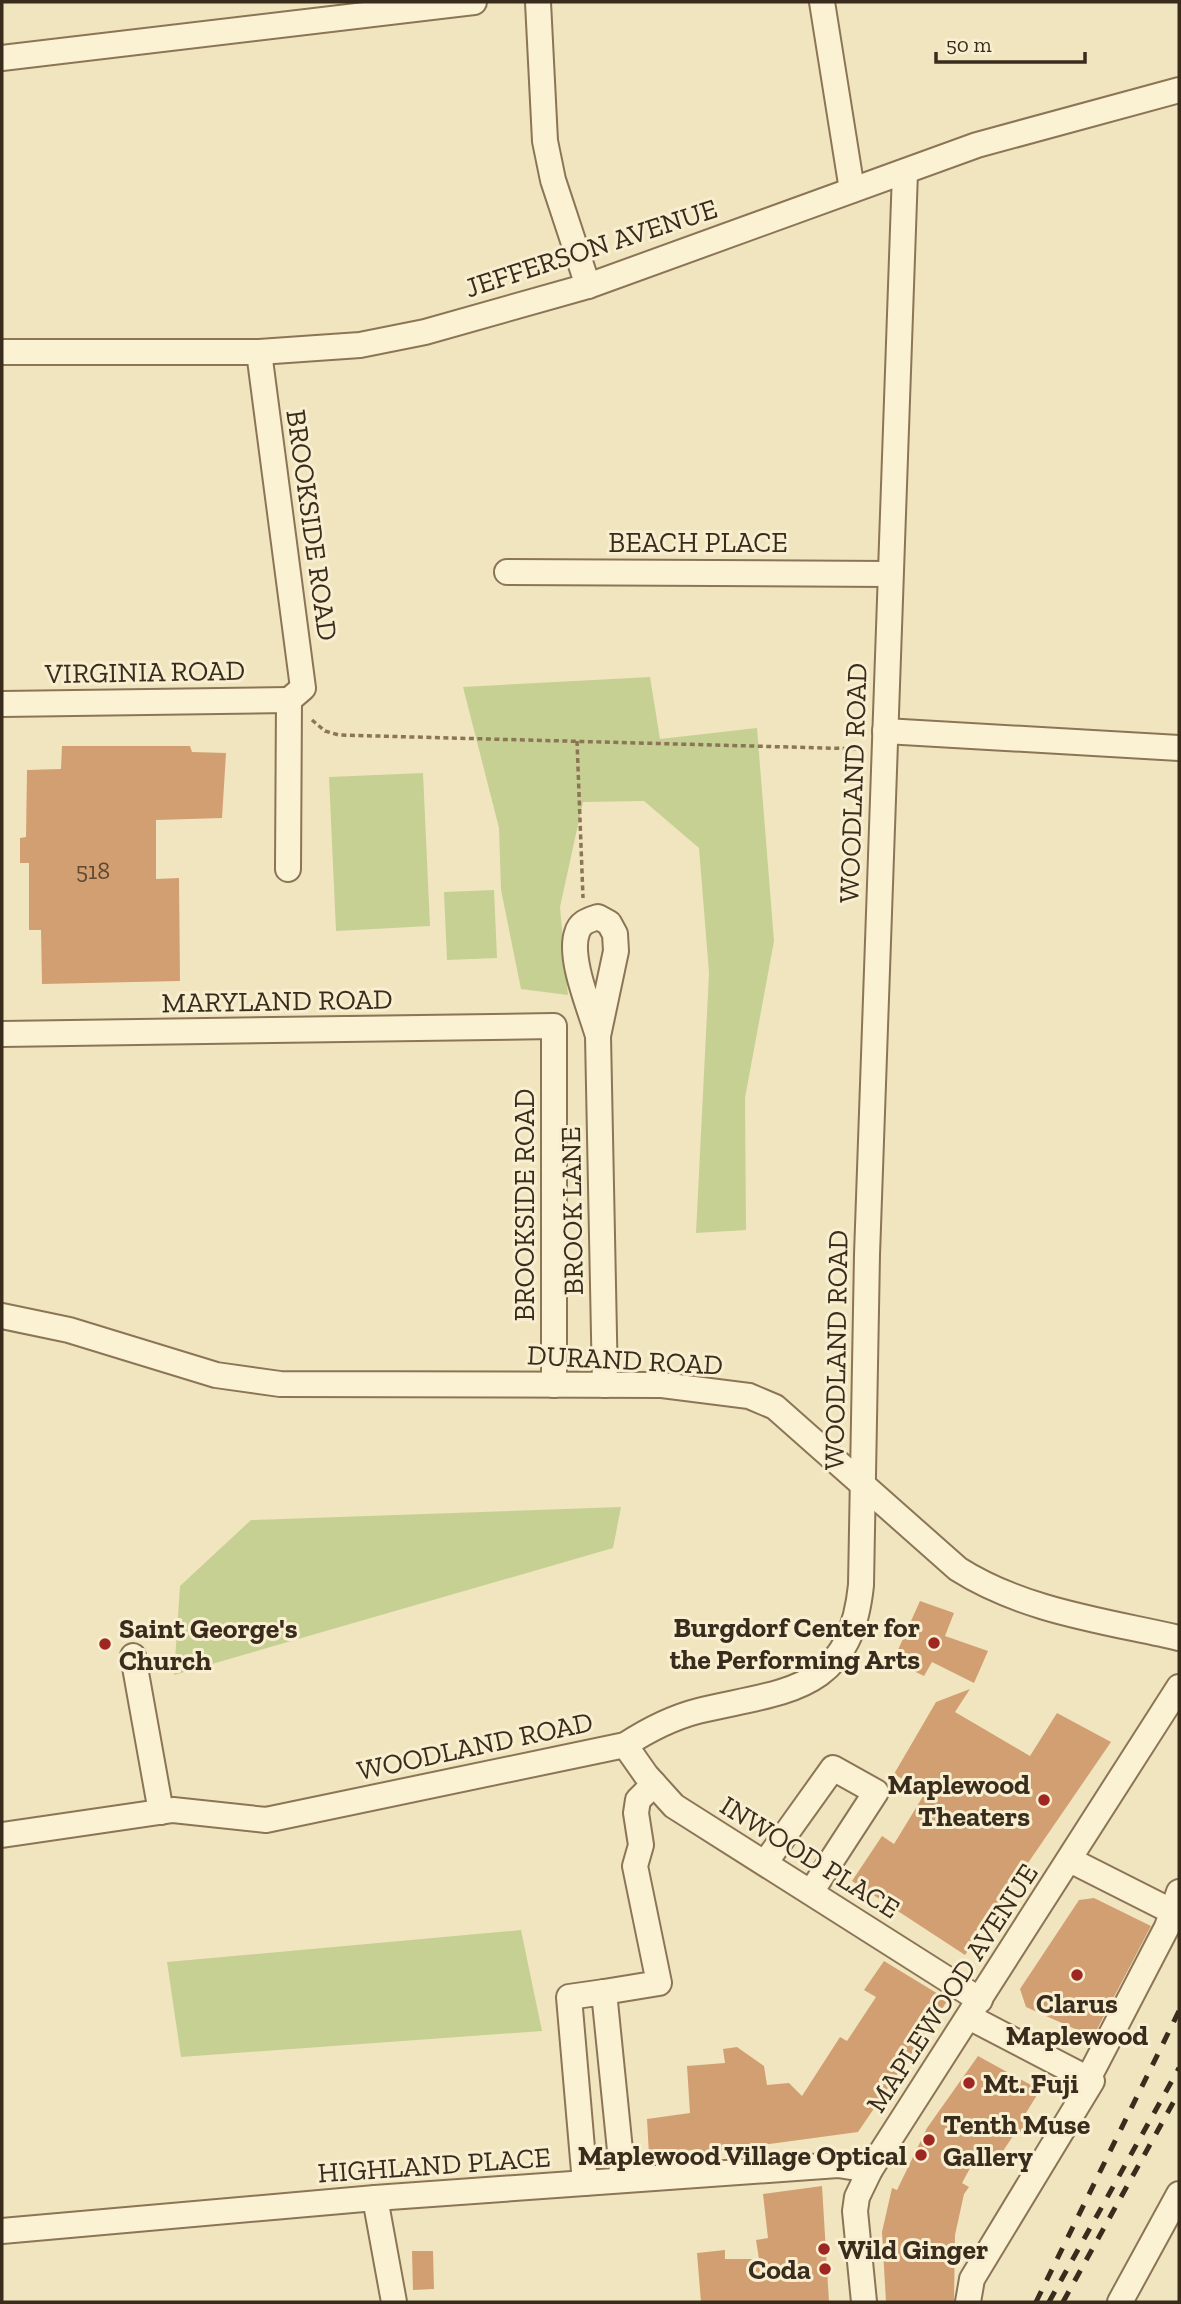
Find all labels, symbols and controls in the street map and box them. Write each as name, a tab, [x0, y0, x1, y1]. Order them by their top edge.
scale bar	[936, 21, 1085, 65]
text: 50 m	[946, 32, 992, 57]
street label: JEFFERSON AVENUE	[461, 192, 721, 304]
street label: BROOKSIDE ROAD	[279, 407, 345, 643]
street label: BEACH PLACE	[608, 526, 788, 559]
street label: VIRGINIA ROAD	[44, 654, 245, 690]
street label: WOODLAND ROAD	[832, 662, 874, 904]
house number: 518	[76, 856, 110, 885]
street label: MARYLAND ROAD	[161, 982, 393, 1020]
street label: BROOKSIDE ROAD	[508, 1088, 541, 1322]
street label: BROOK LANE	[554, 1126, 590, 1296]
street label: WOODLAND ROAD	[817, 1230, 855, 1470]
street label: DURAND ROAD	[526, 1338, 724, 1382]
place label: Burgdorf Center for the Performing Arts	[670, 1611, 920, 1676]
place label: Saint George's Church	[119, 1612, 298, 1677]
marker: Burgdorf Center for the Performing Arts	[926, 1635, 942, 1651]
marker: Saint George's Church	[97, 1636, 113, 1652]
street label: WOODLAND ROAD	[354, 1705, 596, 1787]
place label: Maplewood Theaters	[888, 1768, 1030, 1833]
street label: INWOOD PLACE	[714, 1789, 906, 1925]
marker: Maplewood Theaters	[1036, 1792, 1052, 1808]
street label: MAPLEWOOD AVENUE	[859, 1857, 1045, 2119]
marker: Clarus Maplewood	[1069, 1967, 1085, 1983]
place label: Clarus Maplewood	[1006, 1987, 1148, 2052]
place label: Mt. Fuji	[983, 2067, 1079, 2100]
marker: Mt. Fuji	[961, 2075, 977, 2091]
place label: Tenth Muse Gallery	[943, 2108, 1090, 2173]
marker: Tenth Muse Gallery	[921, 2132, 937, 2148]
place label: Maplewood Village Optical	[578, 2139, 907, 2172]
street label: HIGHLAND PLACE	[316, 2140, 552, 2190]
marker: Maplewood Village Optical	[913, 2147, 929, 2163]
place label: Wild Ginger	[838, 2233, 988, 2266]
marker: Wild Ginger	[816, 2241, 832, 2257]
place label: Coda	[748, 2253, 811, 2286]
marker: Coda	[817, 2261, 833, 2277]

